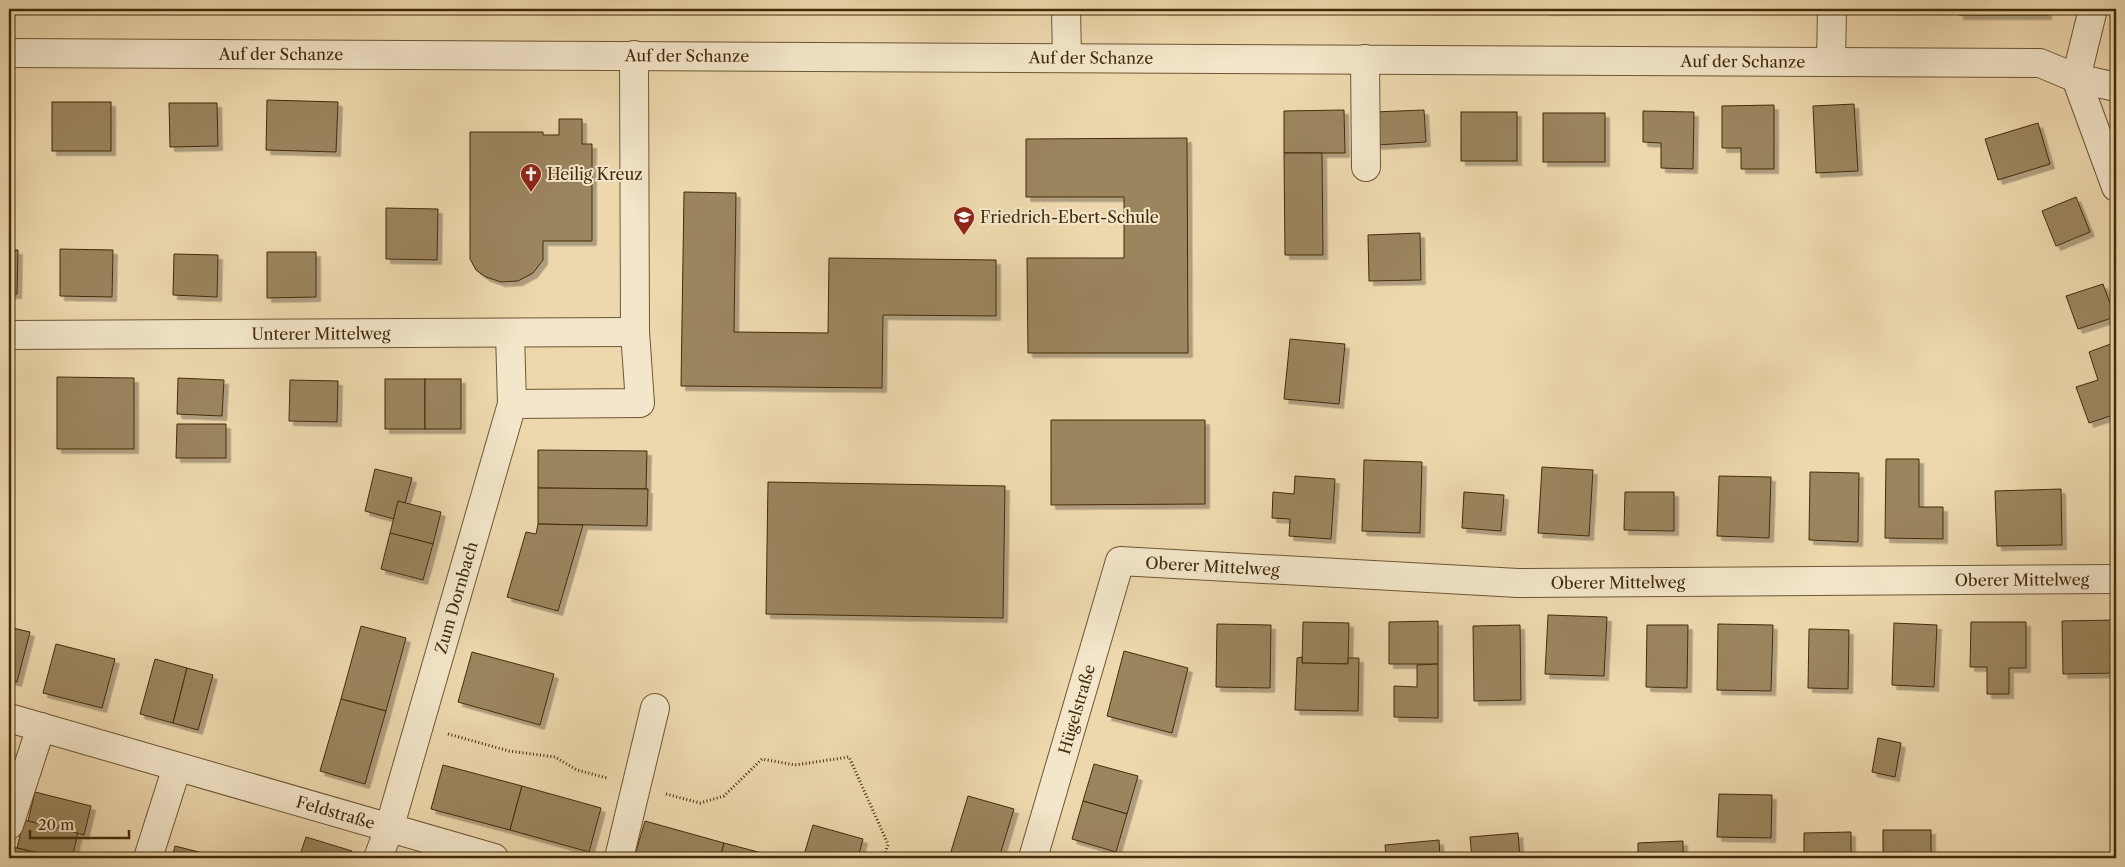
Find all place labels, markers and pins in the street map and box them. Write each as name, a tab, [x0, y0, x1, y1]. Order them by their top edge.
church icon: Heilig Kreuz	[519, 162, 543, 193]
place label: Heilig Kreuz	[547, 164, 643, 184]
school or university icon: Friedrich-Ebert-Schule	[952, 205, 976, 236]
place label: Friedrich-Ebert-Schule	[980, 207, 1159, 227]

